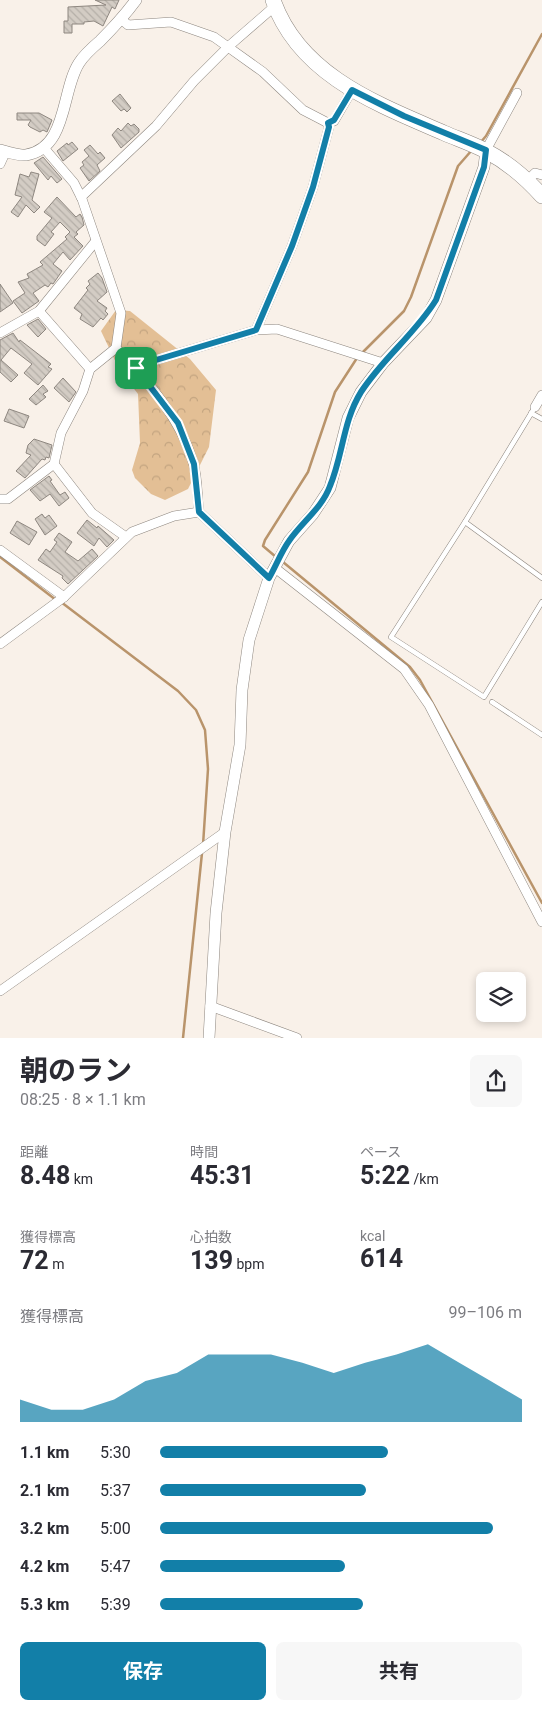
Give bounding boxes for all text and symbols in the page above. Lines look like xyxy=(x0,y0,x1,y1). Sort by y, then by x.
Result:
pin xyxy=(115,347,157,389)
icon: arrive xyxy=(122,354,150,382)
map controls xyxy=(476,972,526,1022)
button: layers xyxy=(476,972,526,1022)
text: 朝のラン xyxy=(20,1054,132,1087)
button: share xyxy=(470,1055,522,1107)
text: 08:25 · 8 × 1.1 km xyxy=(20,1090,146,1109)
text: 距離 xyxy=(20,1144,48,1160)
text: 時間 xyxy=(190,1144,218,1160)
text: ペース xyxy=(360,1144,401,1160)
text: 8.48 xyxy=(20,1161,70,1190)
text: 45:31 xyxy=(190,1161,254,1190)
text: 5:22 xyxy=(360,1161,410,1190)
text: km xyxy=(70,1171,93,1187)
text: /km xyxy=(410,1171,439,1187)
text: kcal xyxy=(360,1228,385,1244)
text: 獲得標高 xyxy=(20,1229,76,1245)
text: 心拍数 xyxy=(190,1229,232,1245)
text: 614 xyxy=(360,1244,403,1273)
text: 72 xyxy=(20,1246,49,1275)
text: 139 xyxy=(190,1246,233,1275)
text: m xyxy=(49,1256,64,1272)
text: bpm xyxy=(233,1256,265,1272)
text: 99–106 m xyxy=(449,1303,522,1322)
text: 獲得標高 xyxy=(20,1307,84,1326)
text: 1.1 km xyxy=(20,1443,69,1462)
text: 5:30 xyxy=(100,1443,131,1462)
text: 2.1 km xyxy=(20,1481,69,1500)
text: 5:37 xyxy=(100,1481,131,1500)
text: 3.2 km xyxy=(20,1519,69,1538)
text: 5:00 xyxy=(100,1519,131,1538)
text: 4.2 km xyxy=(20,1557,69,1576)
text: 5:47 xyxy=(100,1557,131,1576)
text: 5.3 km xyxy=(20,1595,69,1614)
text: 5:39 xyxy=(100,1595,131,1614)
button: 保存 xyxy=(20,1642,266,1700)
button: 共有 xyxy=(276,1642,522,1700)

